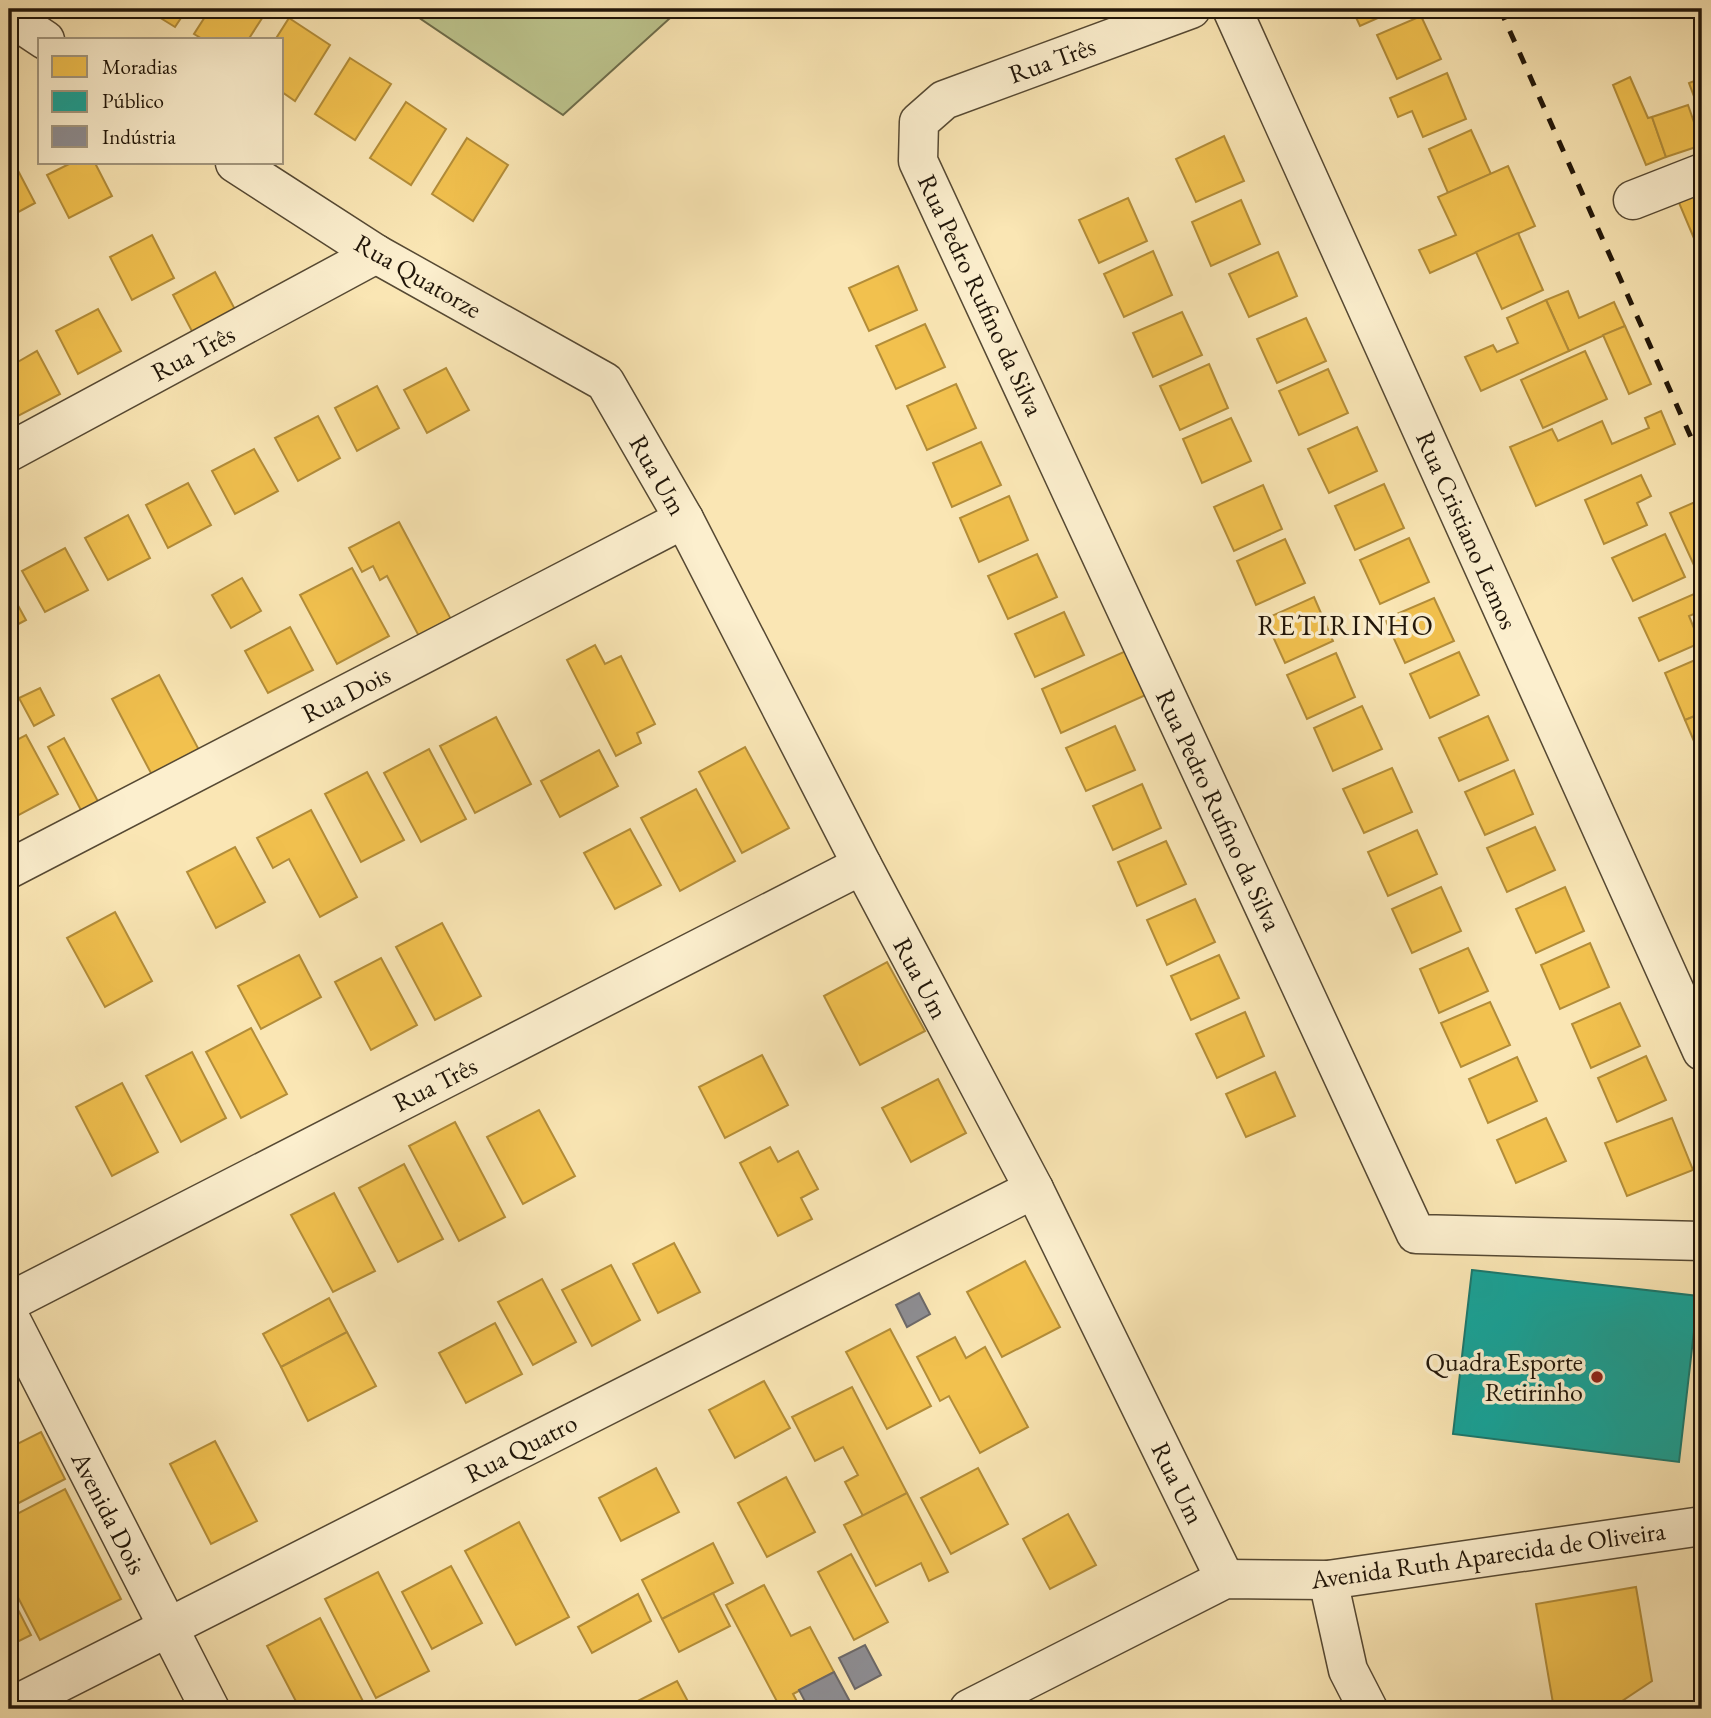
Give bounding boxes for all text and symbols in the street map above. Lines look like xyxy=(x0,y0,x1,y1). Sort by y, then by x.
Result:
street label: Rua Três xyxy=(1004,29,1100,91)
legend xyxy=(38,38,284,164)
text: Moradias xyxy=(102,53,177,80)
text: Público xyxy=(102,87,164,114)
text: Indústria xyxy=(102,123,176,150)
street label: Rua Pedro Rufino da Silva xyxy=(910,169,1052,422)
street label: Rua Quatorze xyxy=(348,226,488,326)
street label: Rua Três xyxy=(145,317,241,389)
street label: Rua Cristiano Lemos xyxy=(1408,426,1526,634)
street label: Rua Um xyxy=(621,429,695,521)
district label: RETIRINHO xyxy=(1257,607,1435,643)
street label: Rua Dois xyxy=(296,657,396,731)
street label: Rua Pedro Rufino da Silva xyxy=(1148,684,1290,937)
street label: Rua Um xyxy=(886,932,956,1024)
street label: Rua Três xyxy=(387,1048,483,1120)
place label: Quadra Esporte Retirinho xyxy=(1425,1345,1583,1409)
marker: Quadra Esporte Retirinho xyxy=(1589,1369,1605,1385)
street label: Rua Quatro xyxy=(459,1405,583,1491)
street label: Rua Um xyxy=(1144,1436,1212,1530)
street label: Avenida Dois xyxy=(63,1445,154,1580)
street label: Avenida Ruth Aparecida de Oliveira xyxy=(1308,1513,1668,1597)

